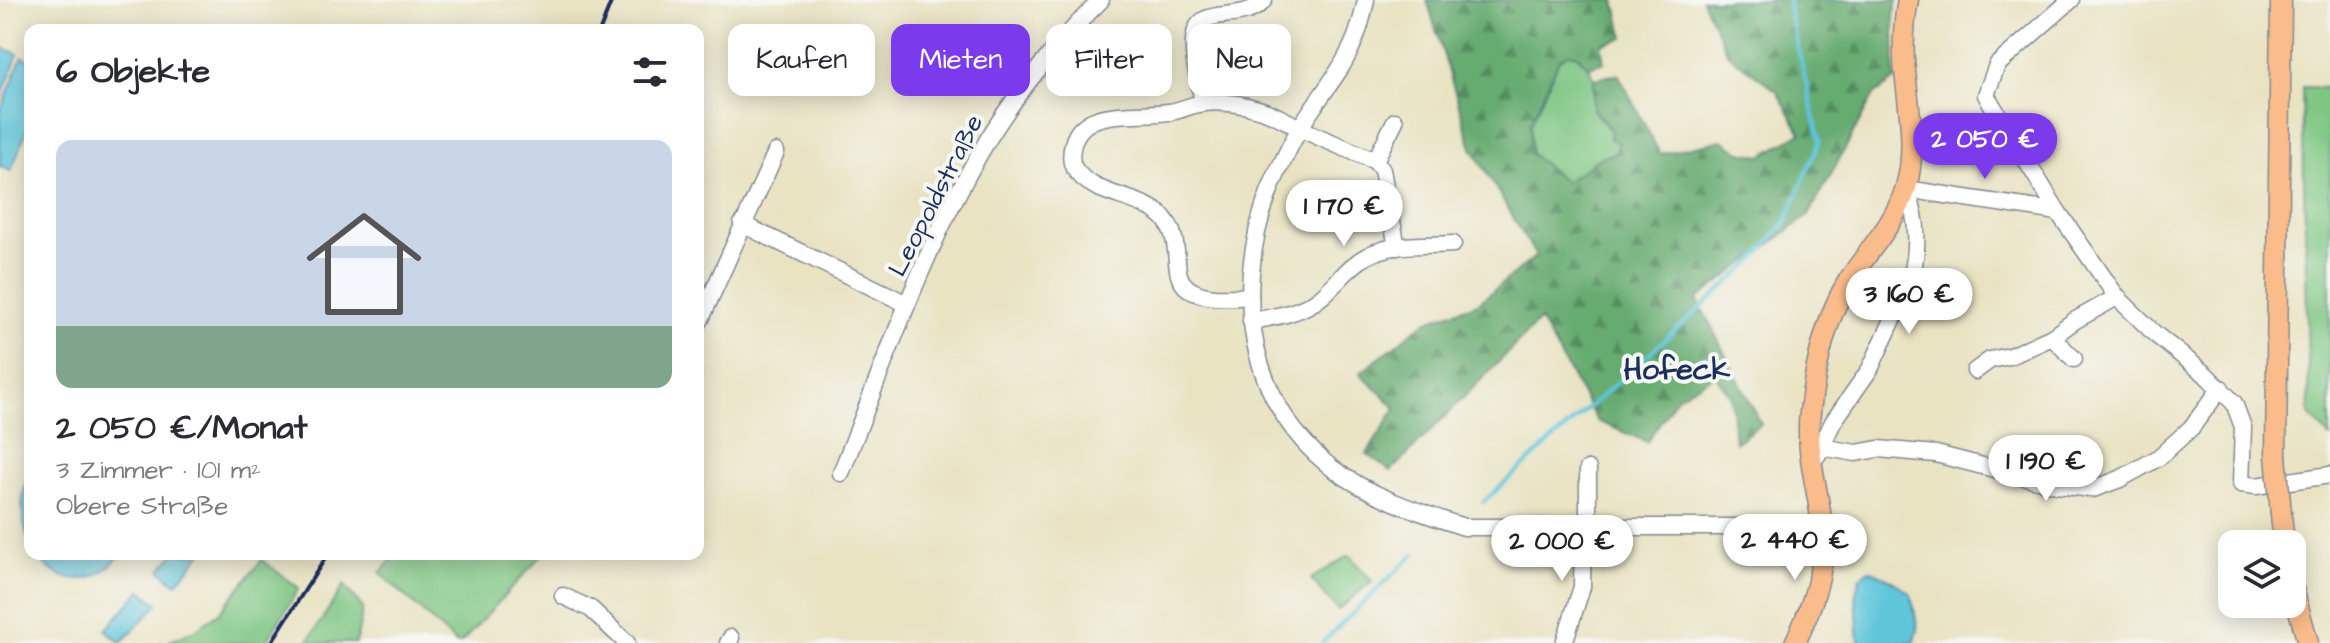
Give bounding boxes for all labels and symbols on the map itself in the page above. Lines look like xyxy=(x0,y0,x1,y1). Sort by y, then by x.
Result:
street label: Leopoldstraße xyxy=(880,108,992,282)
pin: 2 050 € xyxy=(1911,113,2059,181)
pin: 1 170 € xyxy=(1270,180,1418,248)
pin: 3 160 € xyxy=(1835,268,1983,336)
district label: Hofeck xyxy=(1624,349,1731,391)
pin: 1 190 € xyxy=(1972,435,2120,503)
pin: 2 440 € xyxy=(1721,514,1869,582)
pin: 2 000 € xyxy=(1488,515,1636,583)

